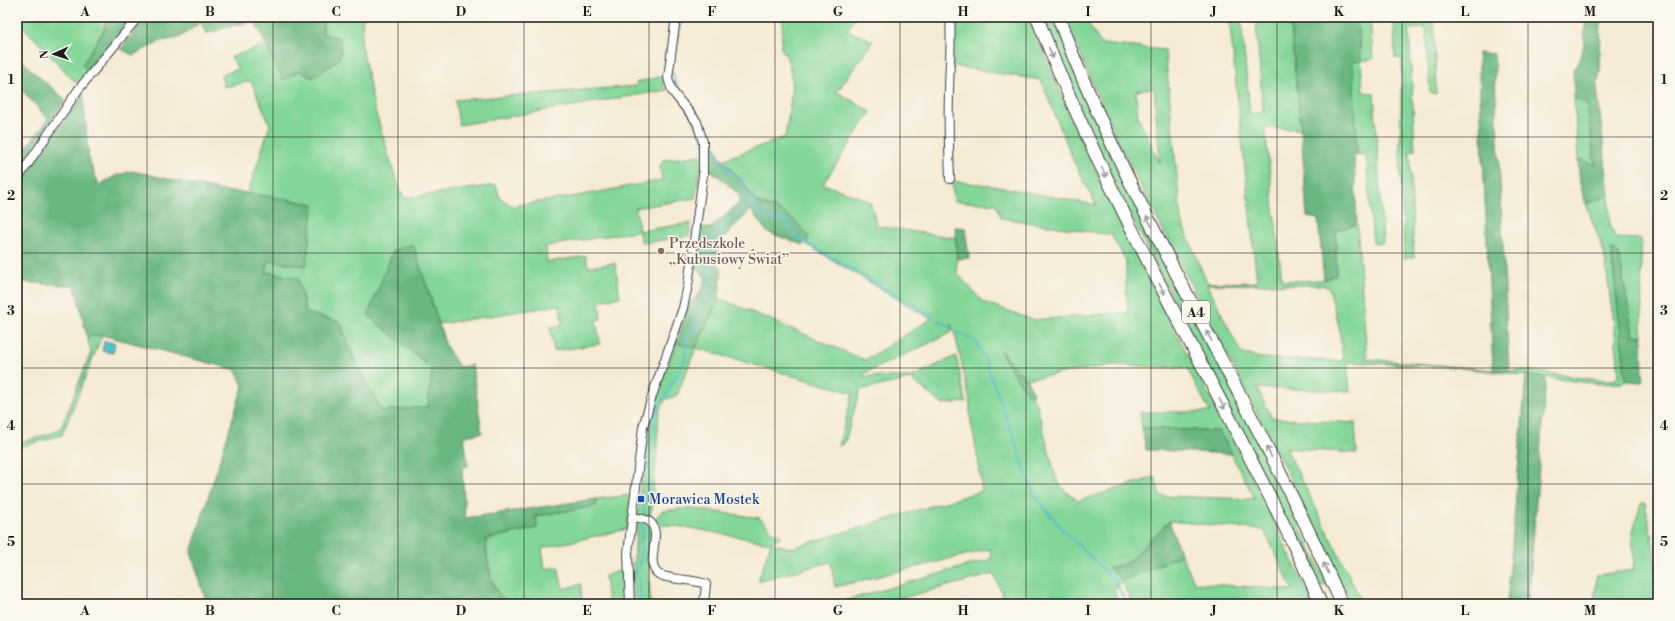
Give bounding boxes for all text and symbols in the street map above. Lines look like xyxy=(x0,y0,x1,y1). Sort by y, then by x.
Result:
text: A xyxy=(79,4,90,20)
text: B xyxy=(205,4,215,20)
text: C xyxy=(331,4,341,20)
text: D xyxy=(456,4,466,20)
text: E xyxy=(582,4,592,20)
text: F xyxy=(707,4,717,20)
text: G xyxy=(833,4,844,20)
text: H xyxy=(958,4,969,20)
text: I xyxy=(1085,4,1091,20)
text: J xyxy=(1209,4,1217,20)
text: K xyxy=(1334,4,1345,20)
text: L xyxy=(1461,4,1470,20)
text: M xyxy=(1584,4,1596,20)
north arrow xyxy=(34,34,74,74)
one-way arrow xyxy=(1048,47,1056,59)
text: N xyxy=(38,49,52,59)
text: 1 xyxy=(8,72,15,88)
text: 1 xyxy=(1661,72,1668,88)
one-way arrow xyxy=(1101,166,1108,178)
text: 2 xyxy=(7,188,15,204)
text: 2 xyxy=(1660,188,1668,204)
one-way arrow xyxy=(1145,215,1152,227)
place label: Przedszkole „Kubusiowy Świat” xyxy=(669,235,789,269)
marker: Przedszkole „Kubusiowy Świat” xyxy=(656,246,666,256)
one-way arrow xyxy=(1159,282,1166,294)
road number: A4 xyxy=(1182,301,1210,323)
text: 3 xyxy=(7,303,15,319)
text: 3 xyxy=(1660,303,1668,319)
one-way arrow xyxy=(1204,331,1212,343)
one-way arrow xyxy=(1219,398,1226,410)
text: 4 xyxy=(7,418,16,434)
text: 4 xyxy=(1660,418,1669,434)
one-way arrow xyxy=(1264,446,1272,458)
place label: Morawica Mostek xyxy=(649,491,760,509)
marker: Morawica Mostek xyxy=(636,494,646,504)
text: 5 xyxy=(7,534,15,550)
text: 5 xyxy=(1660,534,1668,550)
one-way arrow xyxy=(1322,563,1329,575)
text: A xyxy=(79,603,90,619)
text: B xyxy=(205,603,215,619)
text: C xyxy=(331,603,341,619)
text: D xyxy=(456,603,466,619)
text: E xyxy=(582,603,592,619)
text: F xyxy=(707,603,717,619)
text: G xyxy=(833,603,844,619)
text: H xyxy=(958,603,969,619)
text: I xyxy=(1085,603,1091,619)
text: J xyxy=(1209,603,1217,619)
text: K xyxy=(1334,603,1345,619)
text: L xyxy=(1461,603,1470,619)
text: M xyxy=(1584,603,1596,619)

